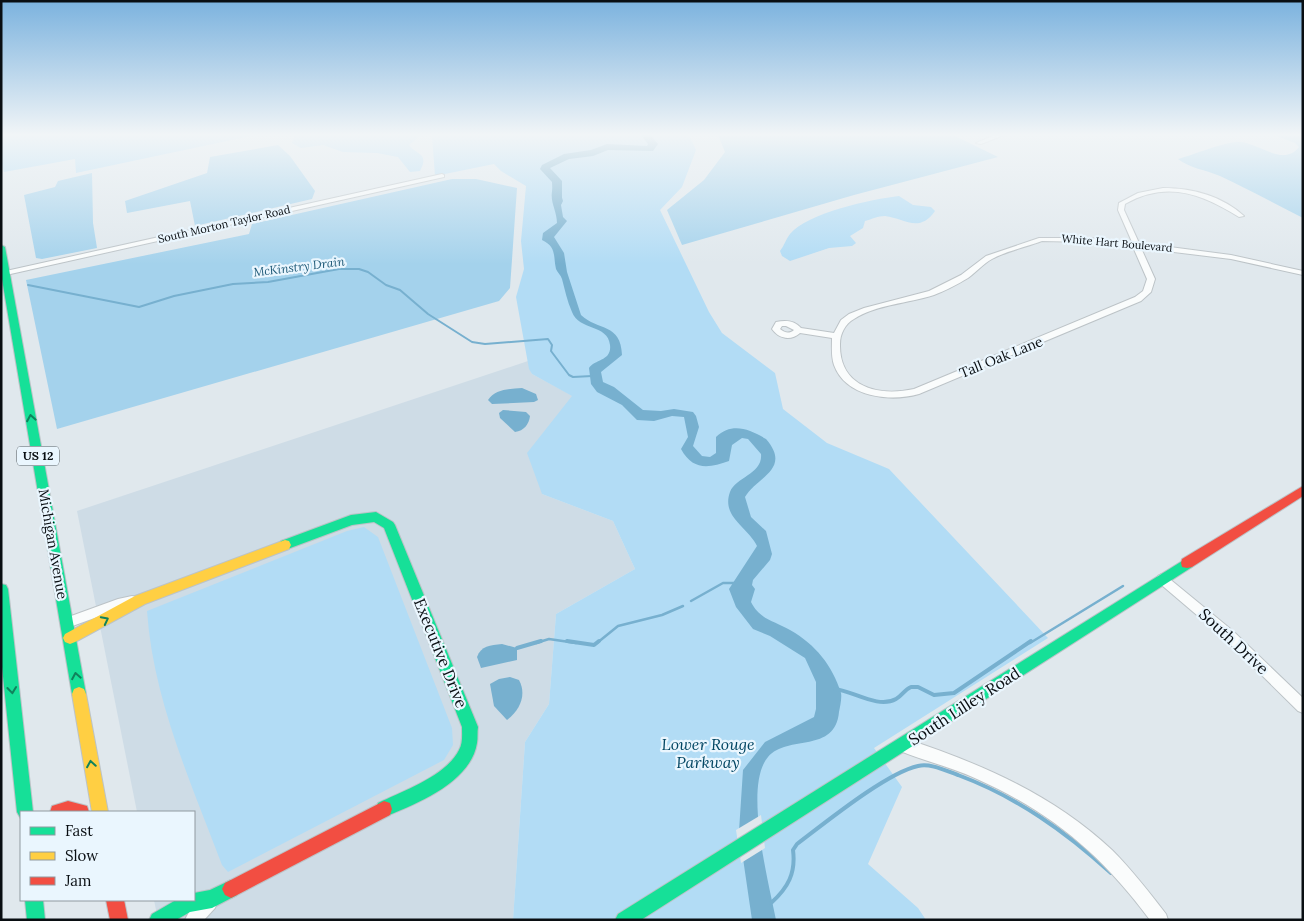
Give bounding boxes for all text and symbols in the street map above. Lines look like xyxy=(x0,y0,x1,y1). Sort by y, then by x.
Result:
street label: South Morton Taylor Road xyxy=(157,202,292,246)
street label: White Hart Boulevard xyxy=(1061,231,1174,255)
water label: McKinstry Drain xyxy=(253,253,346,280)
street label: Tall Oak Lane xyxy=(957,332,1046,382)
one-way arrow xyxy=(26,413,36,422)
road number: US 12 xyxy=(17,446,59,466)
street label: Michigan Avenue xyxy=(34,488,72,601)
street label: Executive Drive xyxy=(410,595,472,711)
street label: South Drive xyxy=(1195,604,1273,679)
one-way arrow xyxy=(100,616,109,626)
street label: South Lilley Road xyxy=(905,662,1024,749)
one-way arrow xyxy=(72,672,82,681)
one-way arrow xyxy=(6,686,17,694)
park label: Lower Rouge Parkway xyxy=(661,734,755,772)
one-way arrow xyxy=(86,760,97,768)
legend xyxy=(20,811,195,901)
text: Fast xyxy=(65,821,93,840)
text: Slow xyxy=(65,846,98,865)
text: Jam xyxy=(64,871,92,890)

